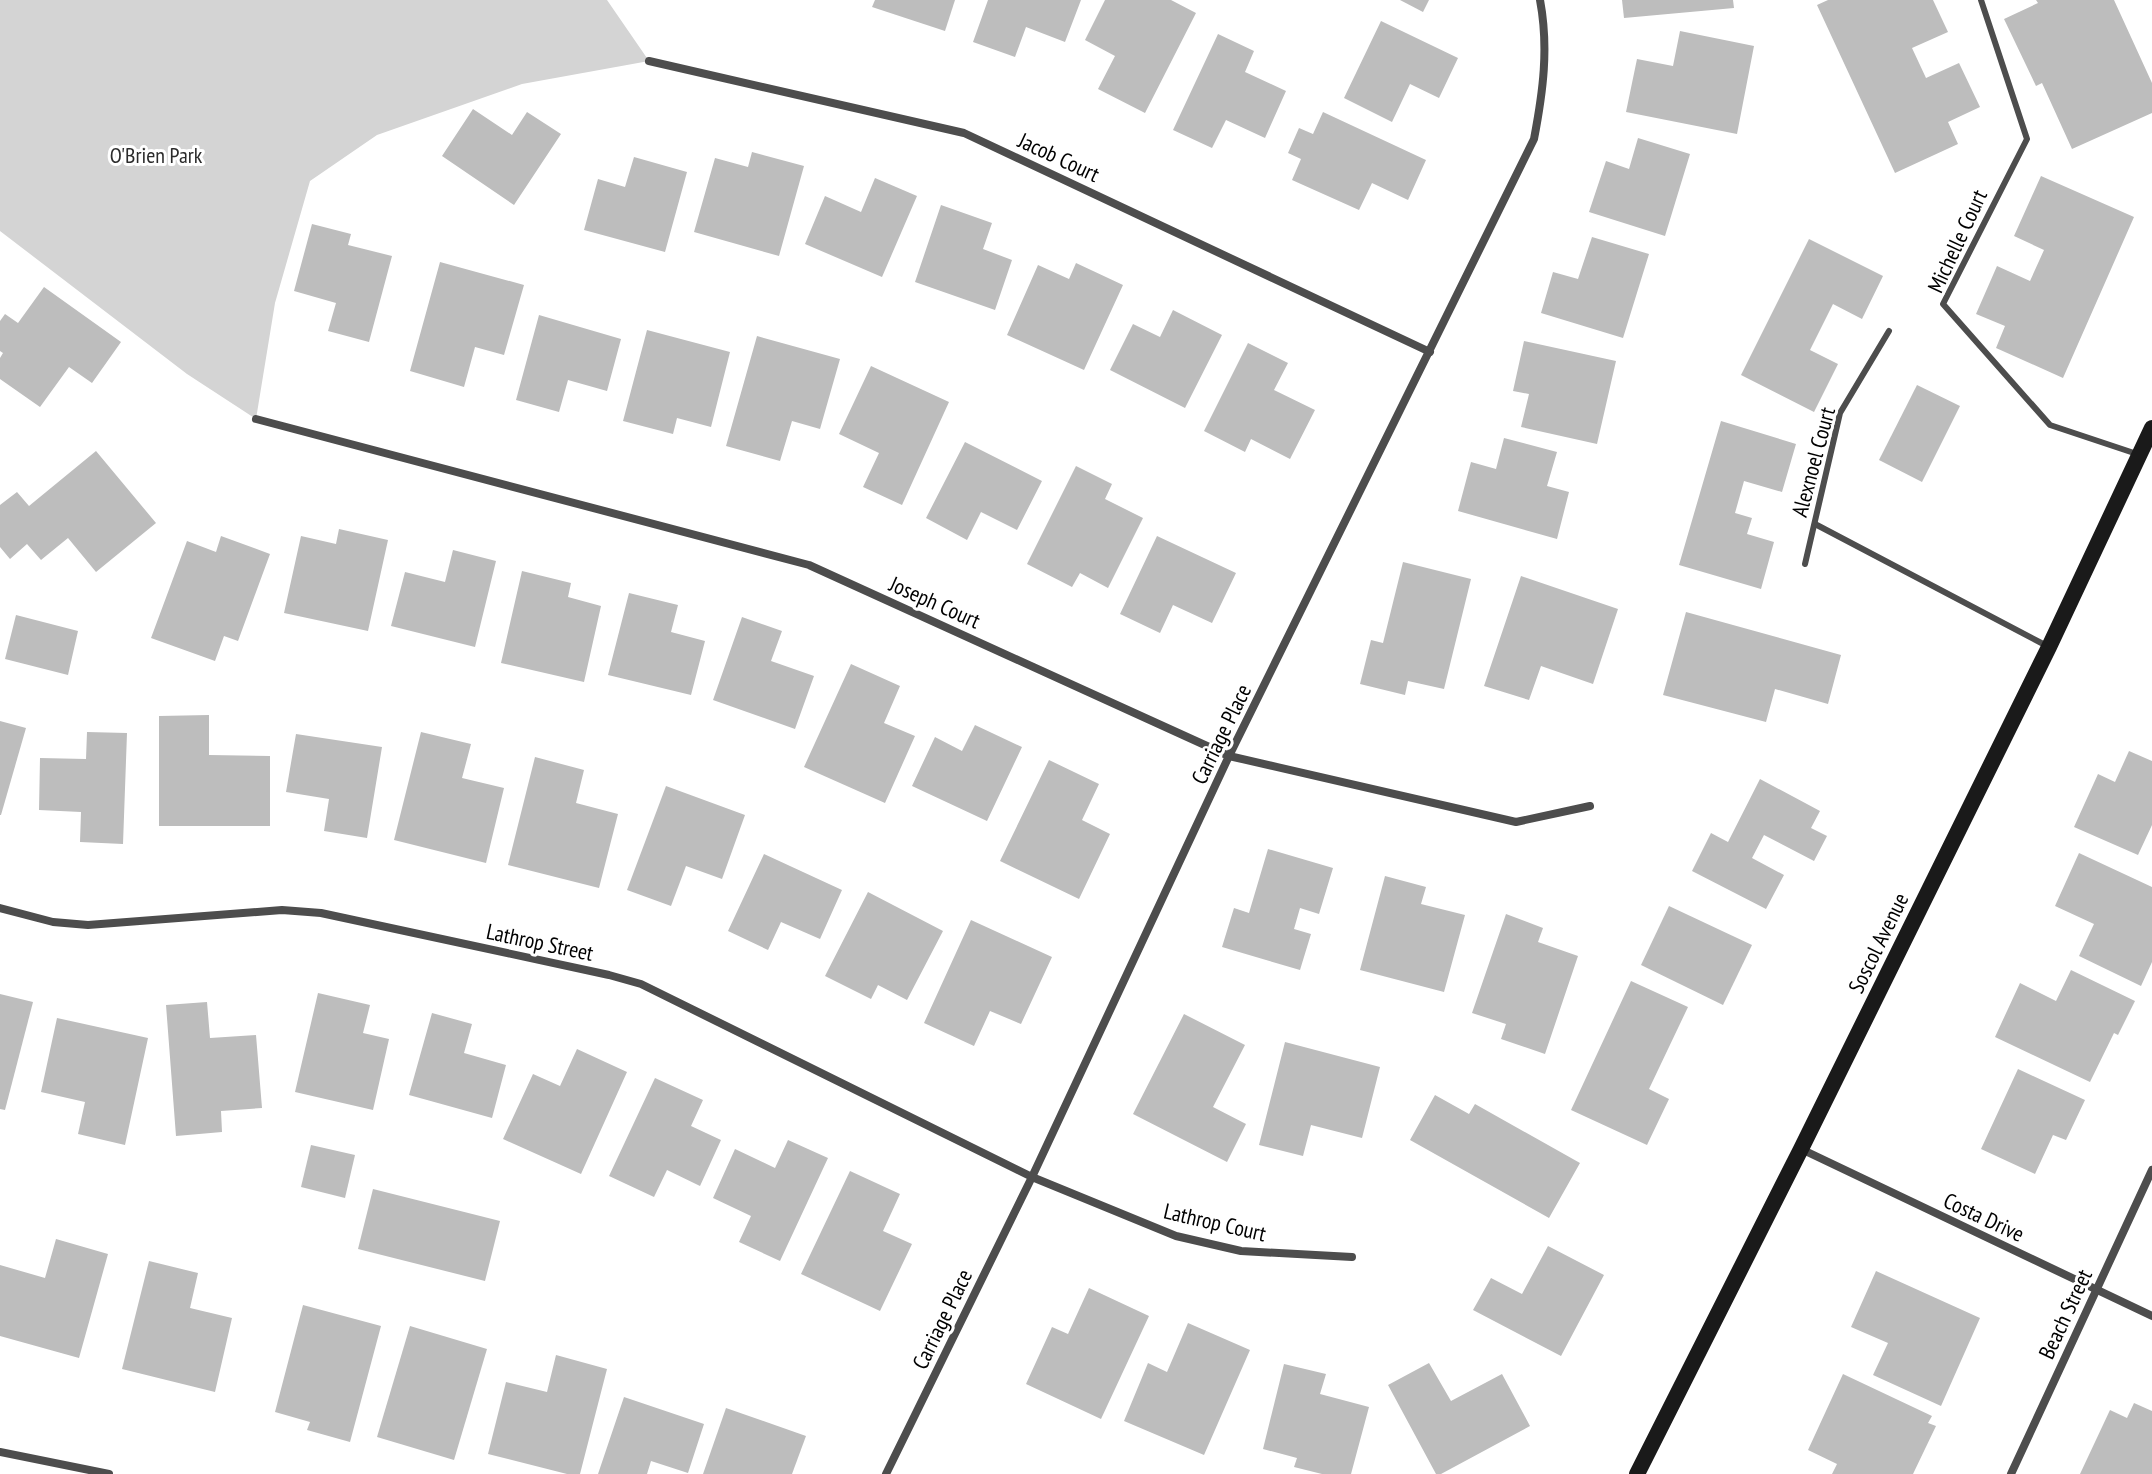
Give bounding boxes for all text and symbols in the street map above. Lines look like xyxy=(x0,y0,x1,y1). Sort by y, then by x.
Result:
street label: Jacob Court xyxy=(1013,126,1104,188)
park label: O'Brien Park xyxy=(110,141,203,169)
street label: Michelle Court xyxy=(1921,185,1993,297)
street label: Alexnoel Court xyxy=(1785,404,1841,520)
street label: Joseph Court xyxy=(884,569,985,634)
street label: Carriage Place xyxy=(1185,679,1257,789)
street label: Soscol Avenue xyxy=(1842,888,1914,998)
street label: Lathrop Street xyxy=(484,917,596,967)
street label: Costa Drive xyxy=(1939,1186,2029,1248)
street label: Lathrop Court xyxy=(1161,1197,1269,1247)
street label: Carriage Place xyxy=(906,1264,978,1374)
street label: Beach Street xyxy=(2032,1265,2098,1363)

